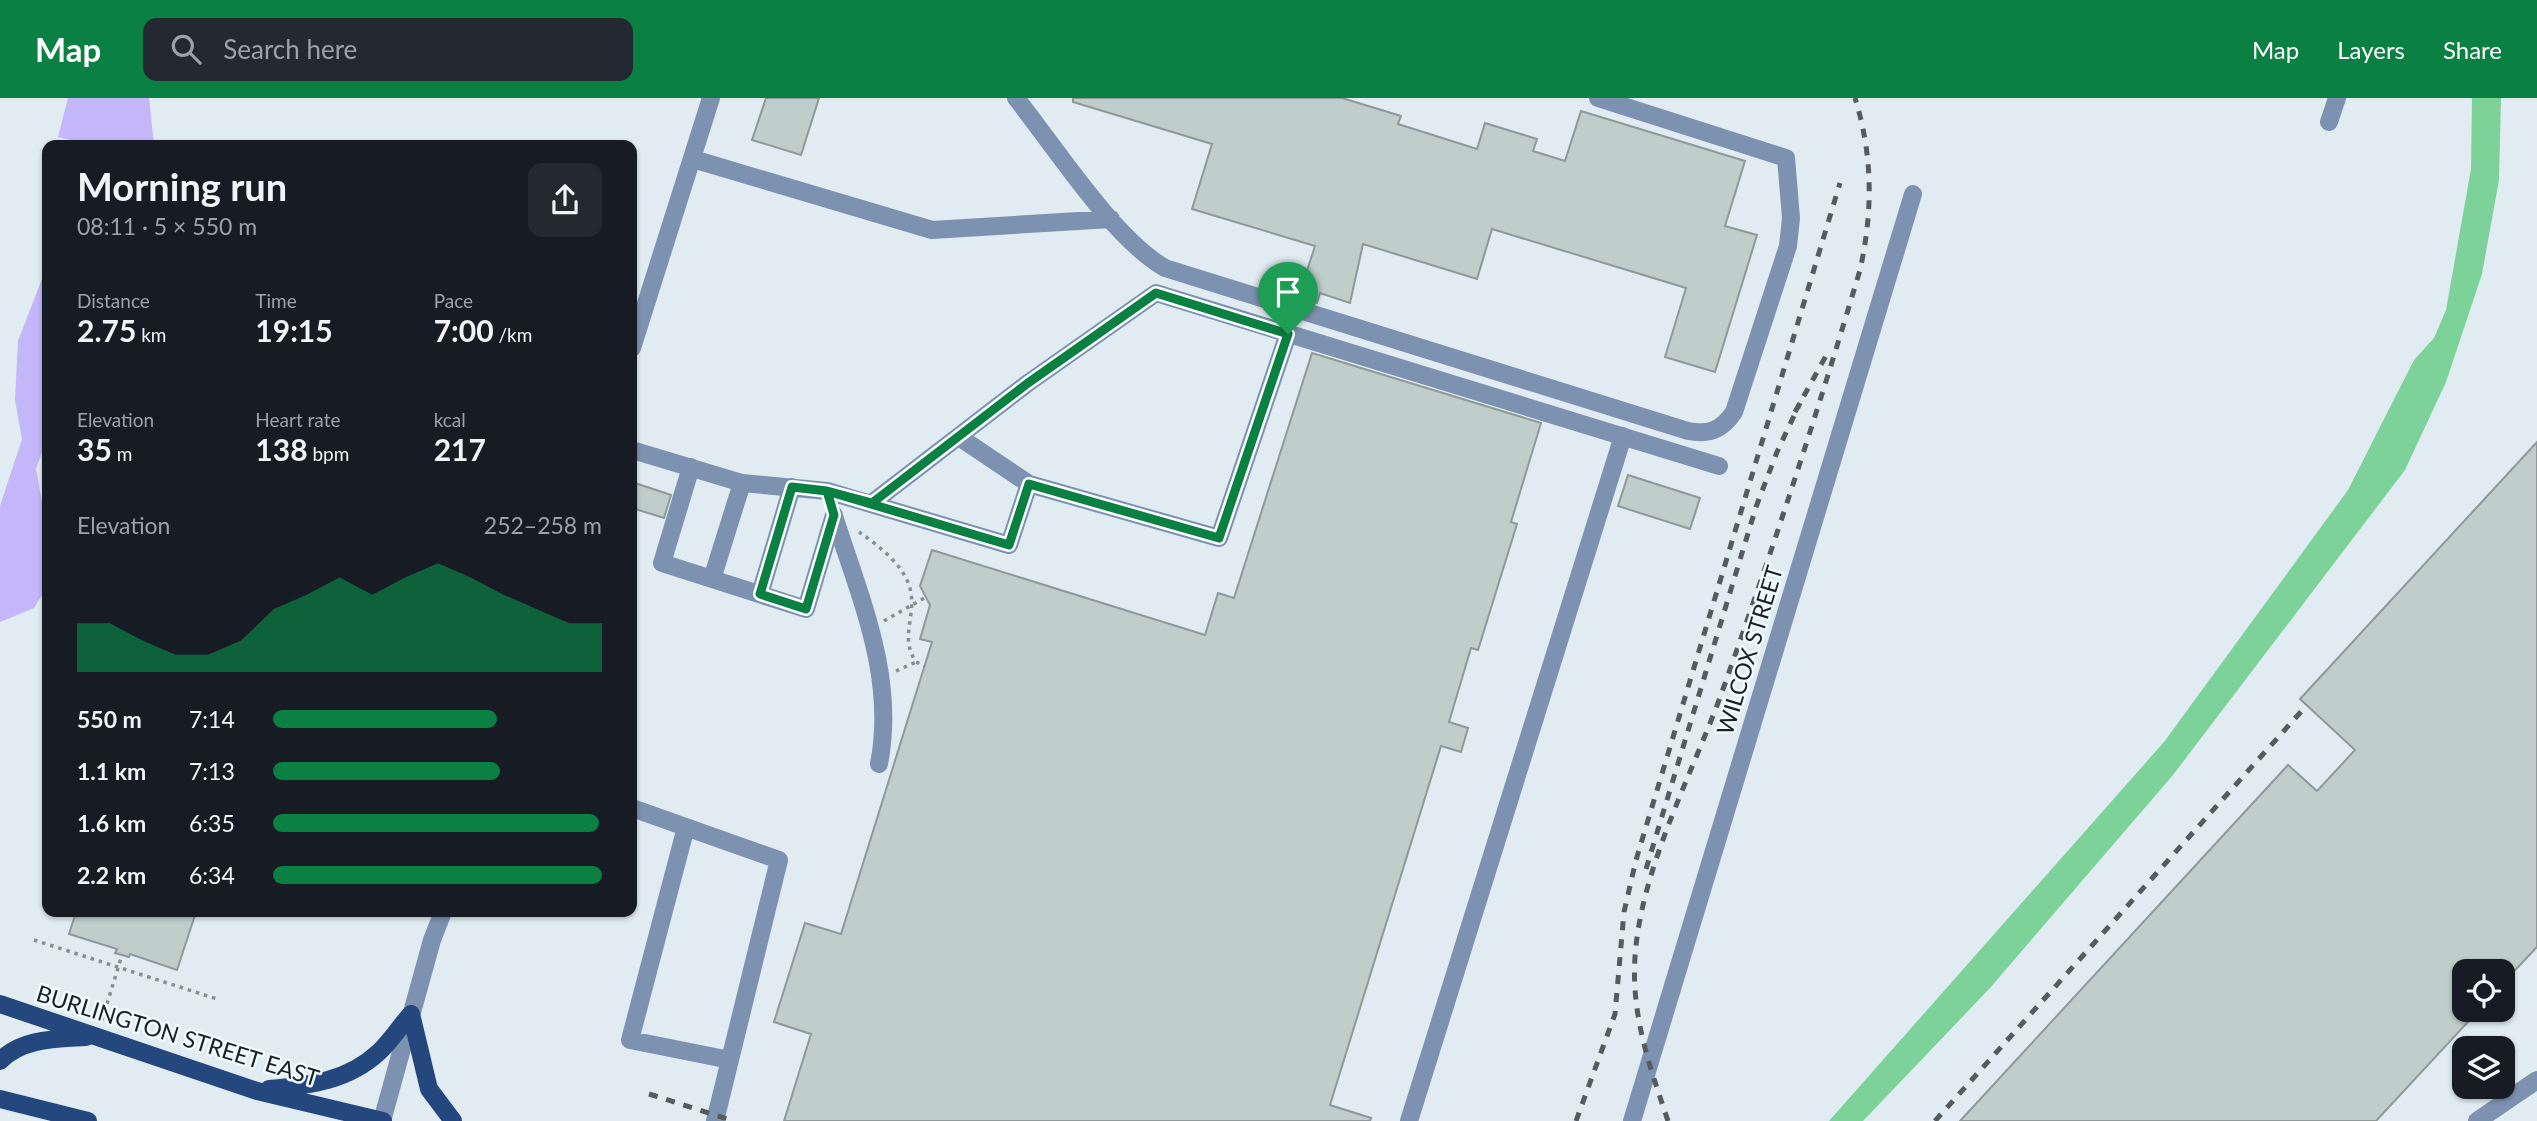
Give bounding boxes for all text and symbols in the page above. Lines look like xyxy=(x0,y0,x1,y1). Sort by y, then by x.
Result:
search box xyxy=(143,18,633,81)
text: Map xyxy=(35,29,101,69)
icon: search xyxy=(167,30,205,68)
text: Search here xyxy=(223,33,357,65)
text: Map xyxy=(2252,35,2299,64)
text: Layers xyxy=(2337,35,2405,64)
text: Share xyxy=(2443,35,2502,64)
text: Morning run xyxy=(77,163,287,209)
button: share xyxy=(528,163,602,237)
text: 08:11 · 5 × 550 m xyxy=(77,212,257,240)
pin xyxy=(1258,262,1318,334)
icon: arrive xyxy=(1269,273,1307,311)
text: Distance xyxy=(77,289,150,312)
text: Time xyxy=(255,289,297,312)
text: Pace xyxy=(434,289,473,312)
text: 2.75 xyxy=(77,312,136,348)
text: 19:15 xyxy=(255,312,333,348)
text: 7:00 xyxy=(434,312,494,348)
text: km xyxy=(136,323,166,346)
text: /km xyxy=(494,323,532,346)
text: Elevation xyxy=(77,408,154,431)
text: Heart rate xyxy=(255,408,341,431)
text: kcal xyxy=(434,408,466,431)
text: 35 xyxy=(77,431,112,467)
text: 138 xyxy=(255,431,308,467)
text: 217 xyxy=(434,431,486,467)
text: m xyxy=(112,442,132,465)
text: bpm xyxy=(308,442,349,465)
text: Elevation xyxy=(77,511,170,539)
text: 252–258 m xyxy=(484,511,602,539)
street label: WILCOX STREET xyxy=(1710,562,1788,738)
text: 550 m xyxy=(77,705,142,733)
text: 7:14 xyxy=(189,705,235,733)
text: 1.1 km xyxy=(77,757,146,785)
text: 7:13 xyxy=(189,757,235,785)
text: 1.6 km xyxy=(77,809,146,837)
text: 6:35 xyxy=(189,809,235,837)
text: 2.2 km xyxy=(77,861,146,889)
text: 6:34 xyxy=(189,861,235,889)
map controls xyxy=(2452,959,2515,1099)
button: locate xyxy=(2452,959,2515,1022)
street label: BURLINGTON STREET EAST xyxy=(33,979,323,1092)
button: layers xyxy=(2452,1036,2515,1099)

